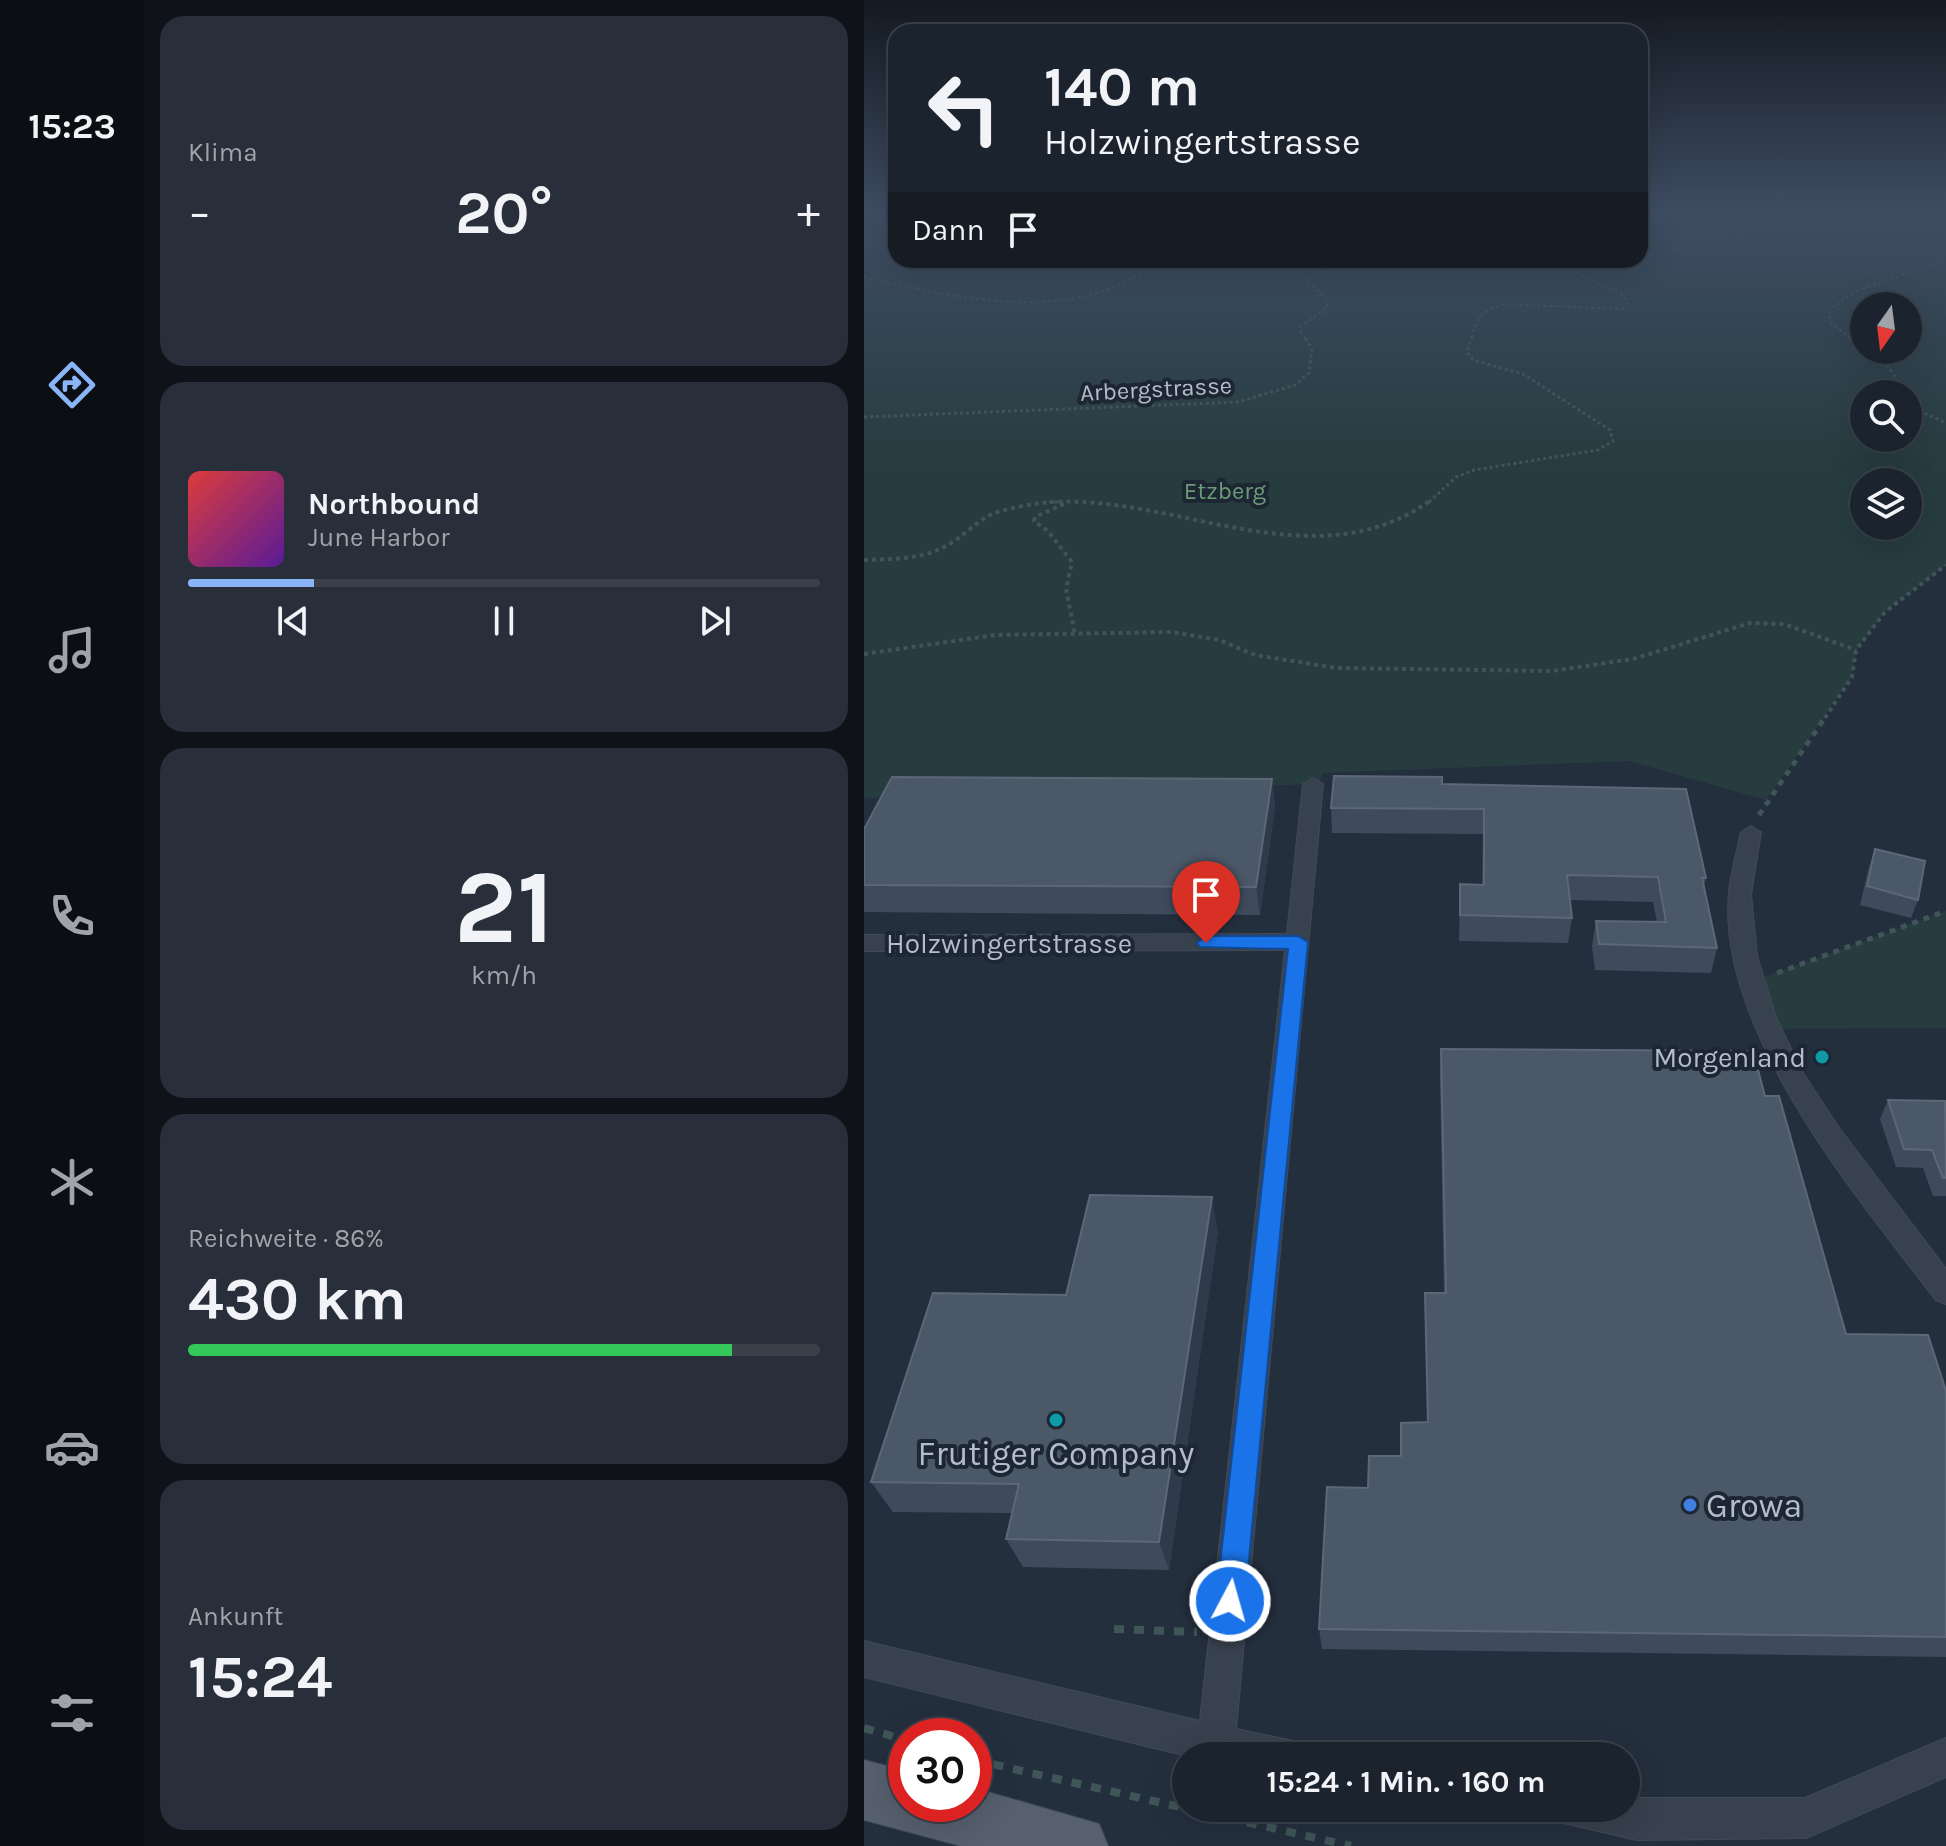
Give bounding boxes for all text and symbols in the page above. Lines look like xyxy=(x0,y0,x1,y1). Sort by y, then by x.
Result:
text: 140 m xyxy=(1044,54,1200,119)
icon: left xyxy=(912,56,1016,160)
text: 15:23 xyxy=(28,105,116,147)
text: Holzwingertstrasse xyxy=(1044,121,1360,163)
text: Klima xyxy=(188,137,257,168)
text: 20° xyxy=(455,178,553,248)
text: − xyxy=(188,187,211,238)
text: + xyxy=(797,187,820,238)
icon: arrive xyxy=(1001,208,1045,252)
text: Dann xyxy=(912,212,985,248)
north arrow xyxy=(1850,292,1922,364)
map controls xyxy=(1850,292,1922,540)
icon: directions xyxy=(44,357,100,413)
street label: Arbergstrasse xyxy=(1079,371,1233,407)
button: search xyxy=(1850,380,1922,452)
button: layers xyxy=(1850,468,1922,540)
park label: Etzberg xyxy=(1184,477,1267,505)
text: Northbound xyxy=(308,486,480,522)
text: June Harbor xyxy=(308,522,450,553)
icon: previous xyxy=(271,599,315,643)
icon: pause xyxy=(482,599,526,643)
icon: next xyxy=(693,599,737,643)
icon: music xyxy=(44,622,100,678)
text: 21 xyxy=(454,847,554,968)
pin xyxy=(1172,861,1240,943)
icon: arrive xyxy=(1184,873,1228,917)
icon: phone xyxy=(44,888,100,944)
street label: Holzwingertstrasse xyxy=(886,927,1132,960)
text: km/h xyxy=(471,960,537,991)
place label: Morgenland xyxy=(1653,1041,1806,1074)
marker: Morgenland xyxy=(1813,1048,1831,1066)
icon: climate xyxy=(44,1154,100,1210)
text: Reichweite · 86% xyxy=(188,1223,384,1254)
text: 430 km xyxy=(188,1264,407,1334)
marker: Frutiger Company xyxy=(1047,1411,1065,1429)
icon: car xyxy=(44,1419,100,1475)
place label: Frutiger Company xyxy=(918,1434,1195,1474)
place label: Growa xyxy=(1706,1486,1802,1526)
marker: Growa xyxy=(1681,1496,1699,1514)
position arrow xyxy=(1188,1559,1272,1643)
text: Ankunft xyxy=(188,1601,283,1632)
text: 15:24 xyxy=(188,1642,332,1712)
icon: filters xyxy=(44,1685,100,1741)
speed limit sign: 30 xyxy=(888,1718,992,1822)
text: 15:24 · 1 Min. · 160 m xyxy=(1267,1764,1545,1800)

